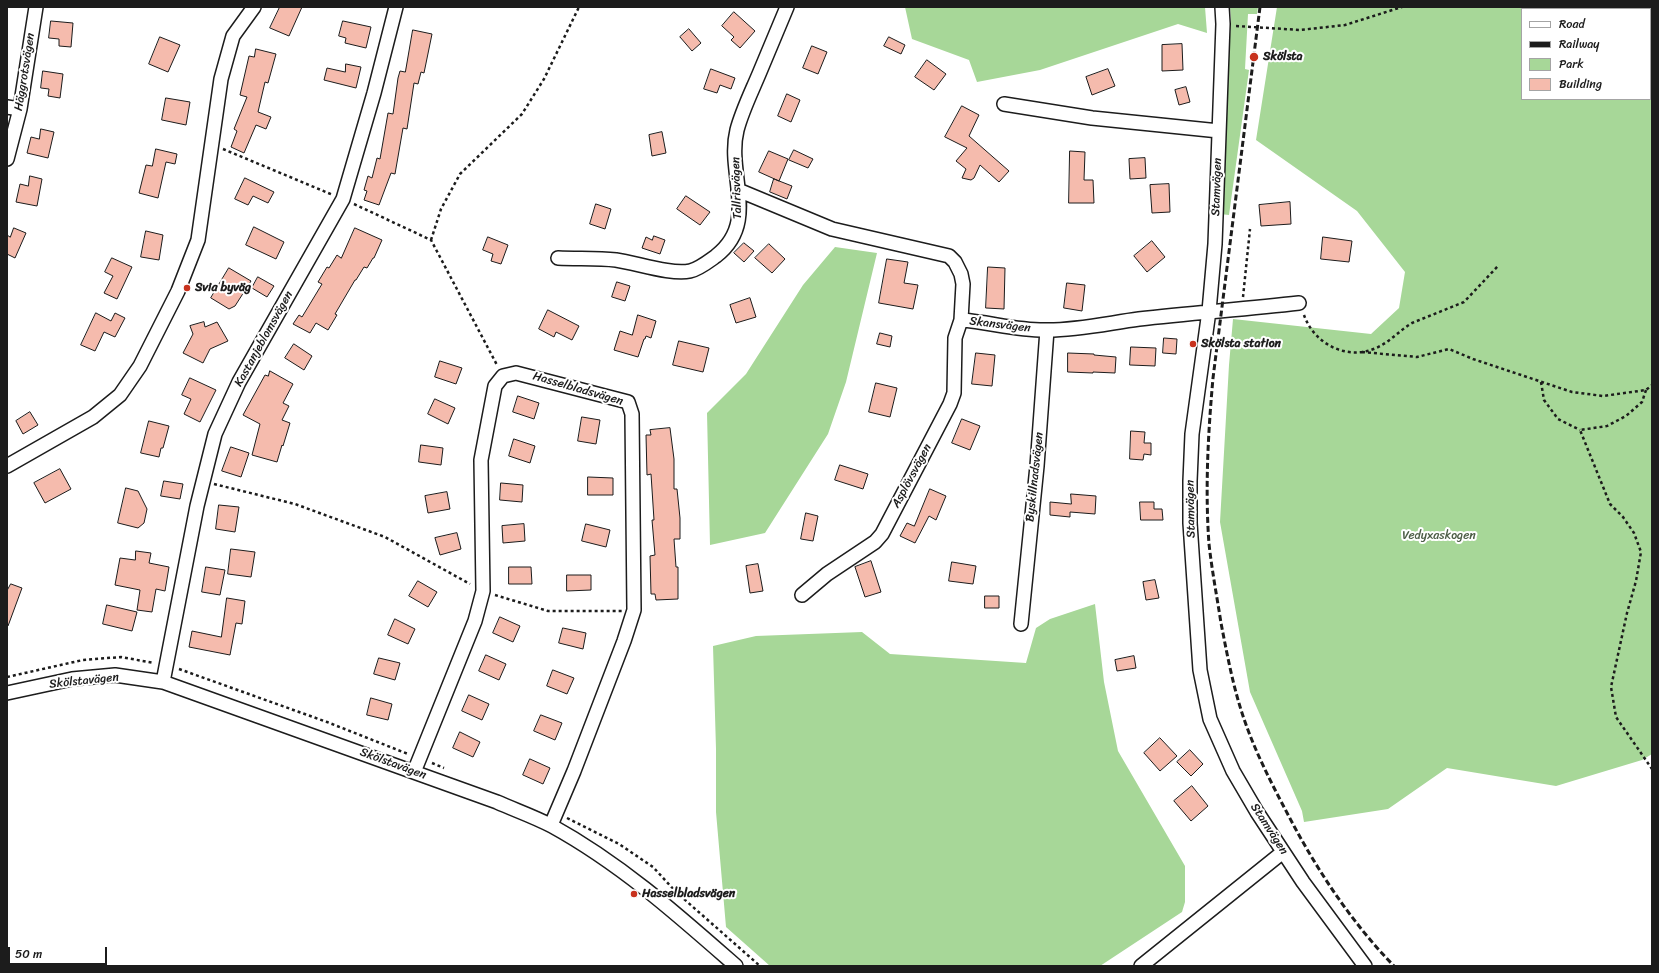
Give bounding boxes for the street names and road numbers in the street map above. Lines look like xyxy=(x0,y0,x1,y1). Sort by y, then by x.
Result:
street label: Häggrotsvägen xyxy=(12,32,38,112)
street label: Tallrisvägen xyxy=(729,157,745,219)
street label: Stamvägen xyxy=(1209,158,1225,216)
street label: Kastanjeblomsvägen xyxy=(232,289,296,389)
street label: Skansvägen xyxy=(969,314,1031,336)
street label: Hasselbladsvägen xyxy=(531,369,625,409)
street label: Byskillnadsvägen xyxy=(1023,431,1047,523)
street label: Asplövsvägen xyxy=(889,441,935,511)
street label: Stamvägen xyxy=(1183,480,1199,538)
street label: Skölstavägen xyxy=(48,670,120,692)
street label: Skölstavägen xyxy=(358,745,428,783)
street label: Stamvägen xyxy=(1247,801,1291,857)

